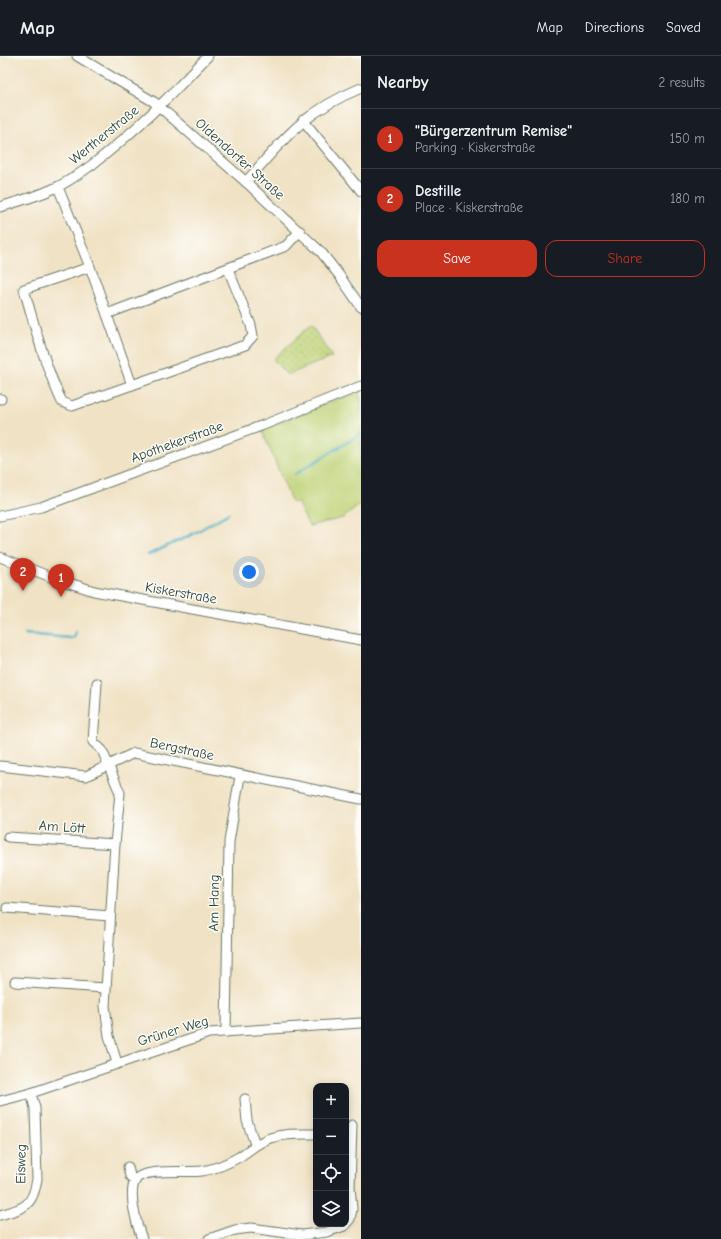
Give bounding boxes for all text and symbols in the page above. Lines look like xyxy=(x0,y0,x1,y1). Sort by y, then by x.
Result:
text: Map xyxy=(20,17,55,39)
text: Map xyxy=(536,19,563,36)
text: Directions xyxy=(585,19,644,36)
text: Saved xyxy=(666,19,701,36)
text: Nearby xyxy=(377,73,428,92)
text: 2 results xyxy=(658,75,705,90)
street label: Wertherstraße xyxy=(66,102,142,168)
street label: Oldendorfer Straße xyxy=(192,114,288,204)
text: "Bürgerzentrum Remise" xyxy=(415,122,572,140)
text: 1 xyxy=(387,131,393,146)
text: 150 m xyxy=(670,131,705,146)
text: Parking · Kiskerstraße xyxy=(415,140,535,155)
text: Destille xyxy=(415,182,461,200)
text: 2 xyxy=(387,191,393,206)
text: 180 m xyxy=(670,191,705,206)
text: Place · Kiskerstraße xyxy=(415,200,523,215)
button: Save xyxy=(377,240,537,277)
button: Share xyxy=(545,240,705,277)
street label: Apothekerstraße xyxy=(128,417,226,467)
pin: 2 xyxy=(10,558,36,591)
your location xyxy=(239,562,259,582)
pin: 1 xyxy=(48,564,74,597)
street label: Kiskerstraße xyxy=(144,578,218,608)
street label: Bergstraße xyxy=(148,734,216,764)
street label: Am Lött xyxy=(38,817,87,837)
street label: Am Hang xyxy=(205,874,223,932)
street label: Grüner Weg xyxy=(135,1012,211,1050)
map controls xyxy=(313,1083,349,1227)
button: + xyxy=(313,1083,349,1119)
button: − xyxy=(313,1119,349,1155)
street label: Eisweg xyxy=(12,1144,30,1184)
button: locate xyxy=(313,1155,349,1191)
button: layers xyxy=(313,1191,349,1227)

